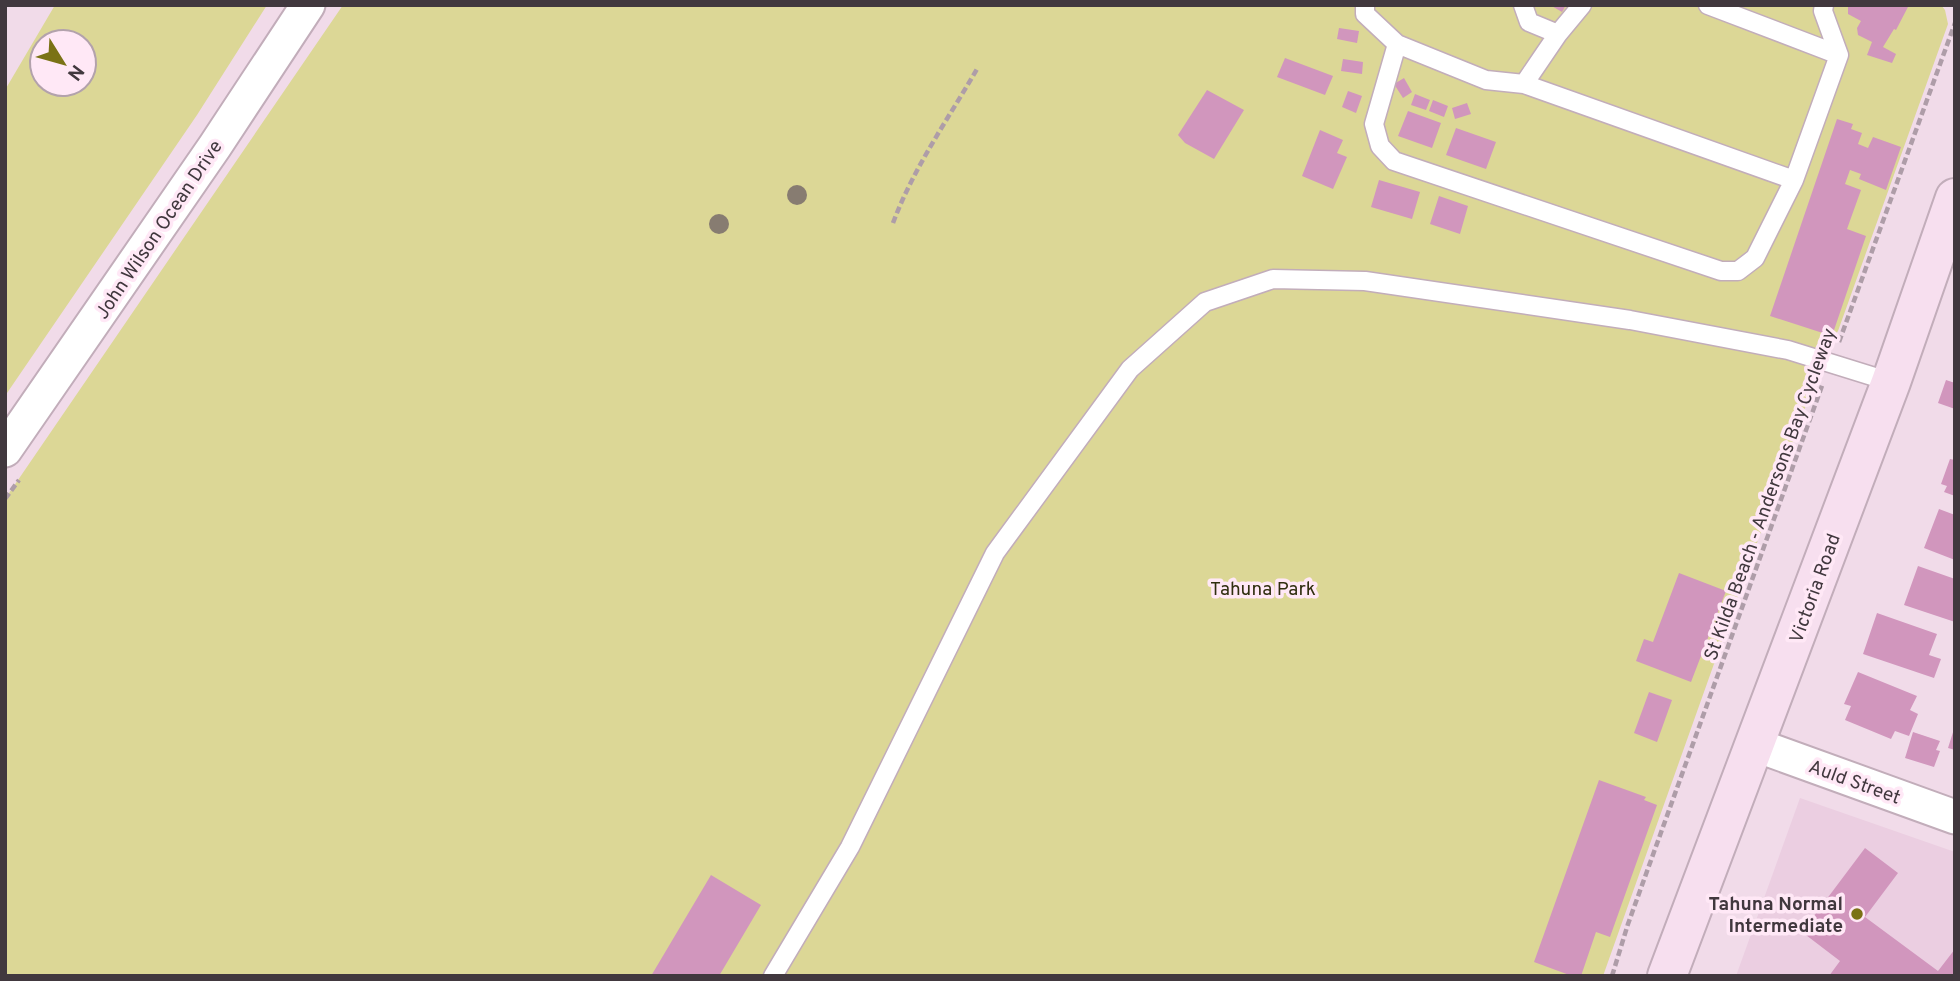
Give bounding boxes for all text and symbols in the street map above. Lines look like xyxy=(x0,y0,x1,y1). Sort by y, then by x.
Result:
north arrow xyxy=(28,28,98,98)
text: N xyxy=(61,59,89,85)
street label: John Wilson Ocean Drive xyxy=(91,136,229,324)
street label: St Kilda Beach - Andersons Bay Cycleway xyxy=(1699,325,1842,664)
street label: Victoria Road xyxy=(1785,531,1847,647)
park label: Tahuna Park xyxy=(1210,578,1316,602)
street label: Auld Street xyxy=(1805,755,1903,811)
place label: Tahuna Normal Intermediate xyxy=(1708,893,1843,939)
marker: Tahuna Normal Intermediate xyxy=(1849,906,1865,922)

